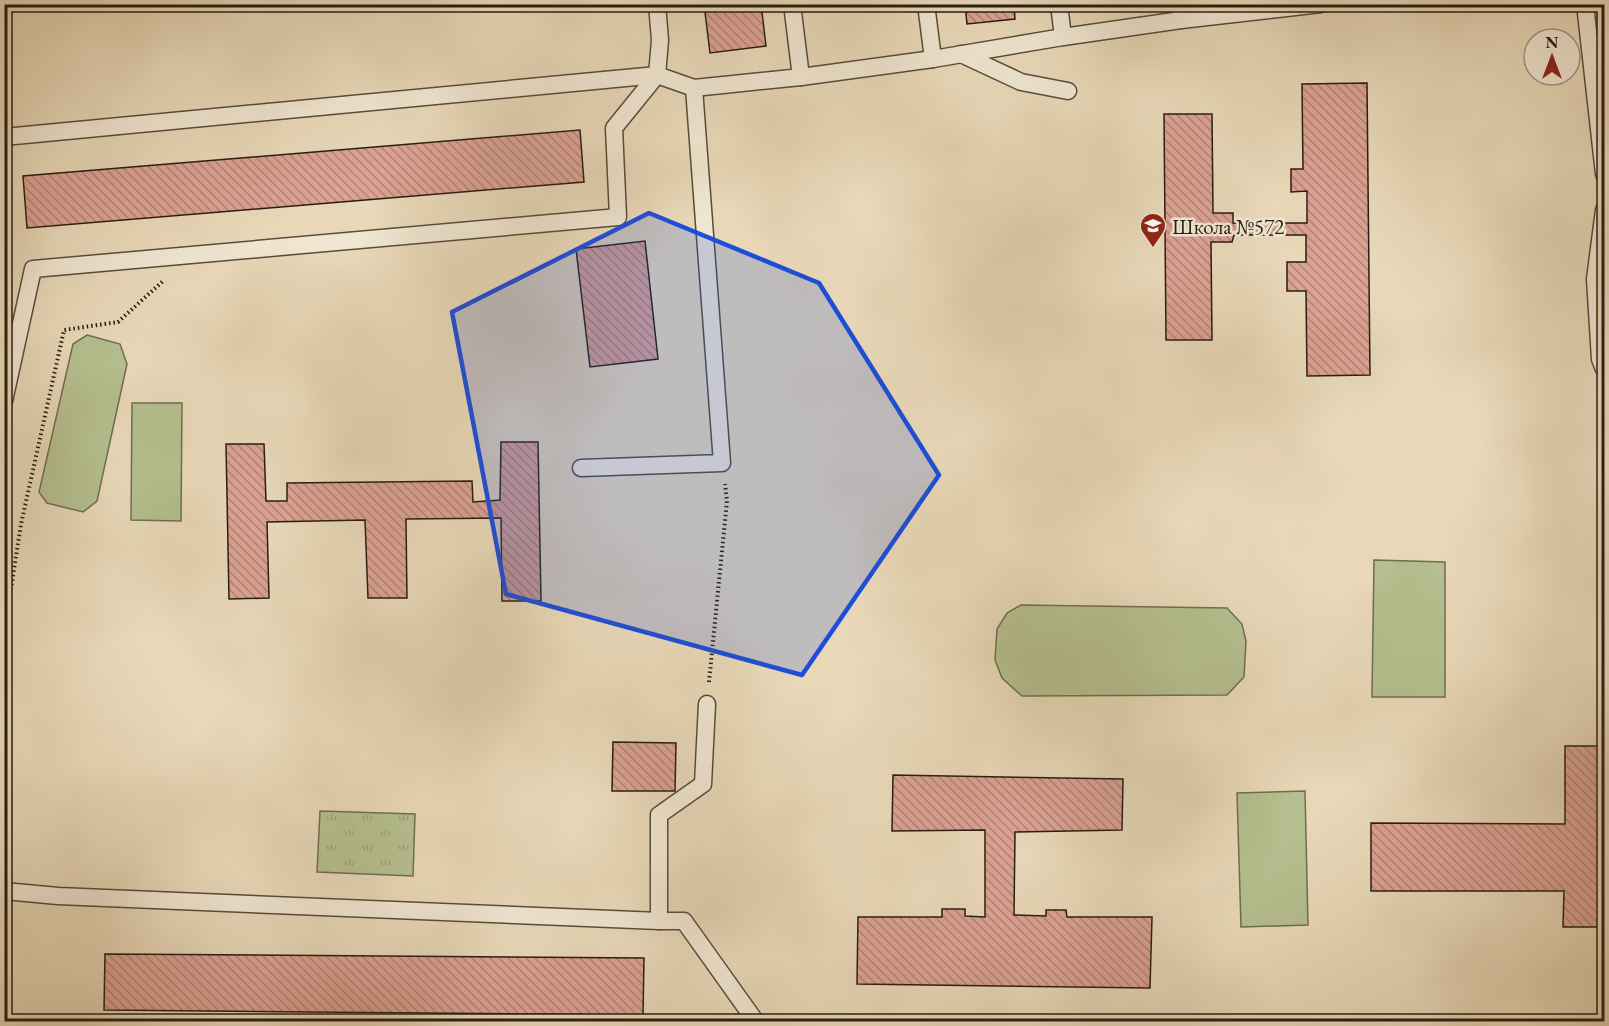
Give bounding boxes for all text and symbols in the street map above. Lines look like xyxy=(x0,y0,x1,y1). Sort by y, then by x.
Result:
north arrow xyxy=(1522,27,1582,87)
text: N xyxy=(1546,32,1559,53)
school or university icon: Школа №572 xyxy=(1138,211,1168,249)
place label: Школа №572 xyxy=(1172,213,1284,240)

